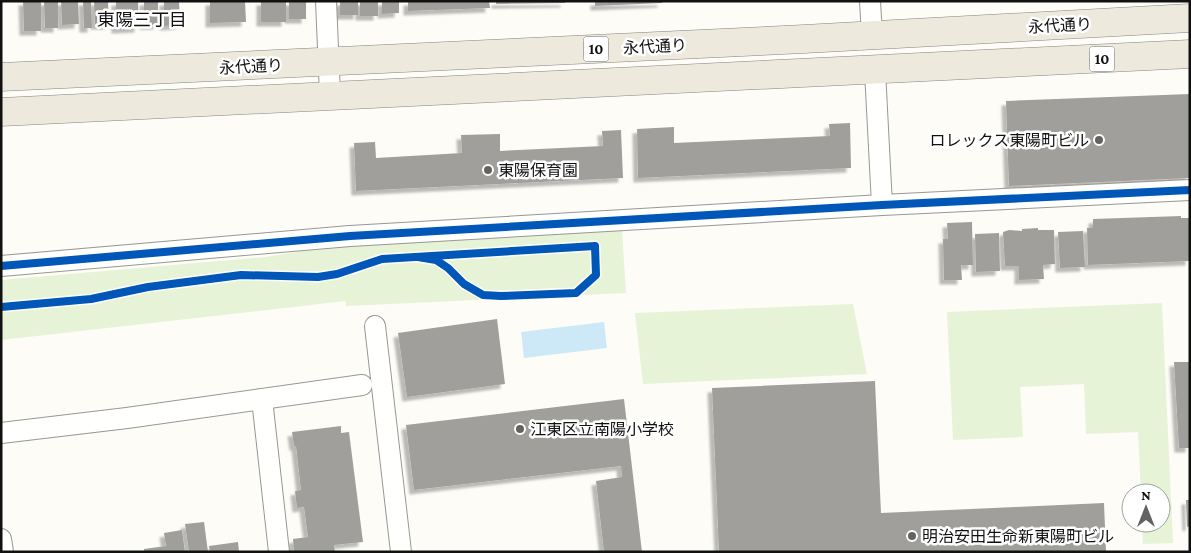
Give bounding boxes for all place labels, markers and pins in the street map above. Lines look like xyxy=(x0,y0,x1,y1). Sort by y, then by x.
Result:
place label: ロレックス東陽町ビル xyxy=(929,132,1089,149)
marker: ロレックス東陽町ビル xyxy=(1093,134,1105,146)
place label: 東陽保育園 xyxy=(498,162,578,179)
marker: 東陽保育園 xyxy=(482,164,494,176)
place label: 江東区立南陽小学校 xyxy=(530,421,674,438)
marker: 江東区立南陽小学校 xyxy=(514,423,526,435)
place label: 明治安田生命新東陽町ビル xyxy=(922,528,1114,545)
marker: 明治安田生命新東陽町ビル xyxy=(906,530,918,542)

